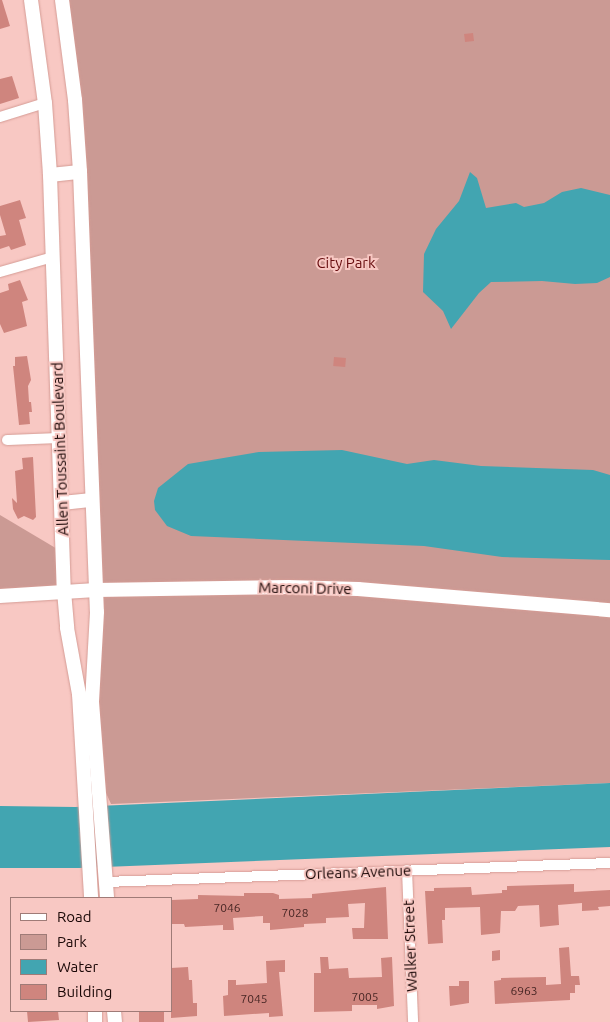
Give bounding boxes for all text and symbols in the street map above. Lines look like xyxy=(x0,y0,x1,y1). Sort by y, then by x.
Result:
park label: City Park xyxy=(316,254,376,272)
street label: Allen Toussaint Boulevard xyxy=(48,362,72,536)
street label: Marconi Drive xyxy=(258,578,352,598)
street label: Orleans Avenue xyxy=(305,861,411,883)
legend xyxy=(10,897,172,1012)
street label: Walker Street xyxy=(399,900,421,992)
house number: 7046 xyxy=(213,901,241,915)
house number: 7028 xyxy=(281,906,309,920)
text: Road xyxy=(57,908,92,925)
text: Park xyxy=(57,933,87,950)
text: Water xyxy=(57,958,98,975)
text: Building xyxy=(57,983,112,1000)
house number: 6963 xyxy=(510,984,538,998)
house number: 7005 xyxy=(351,990,379,1004)
house number: 7045 xyxy=(240,992,268,1006)

